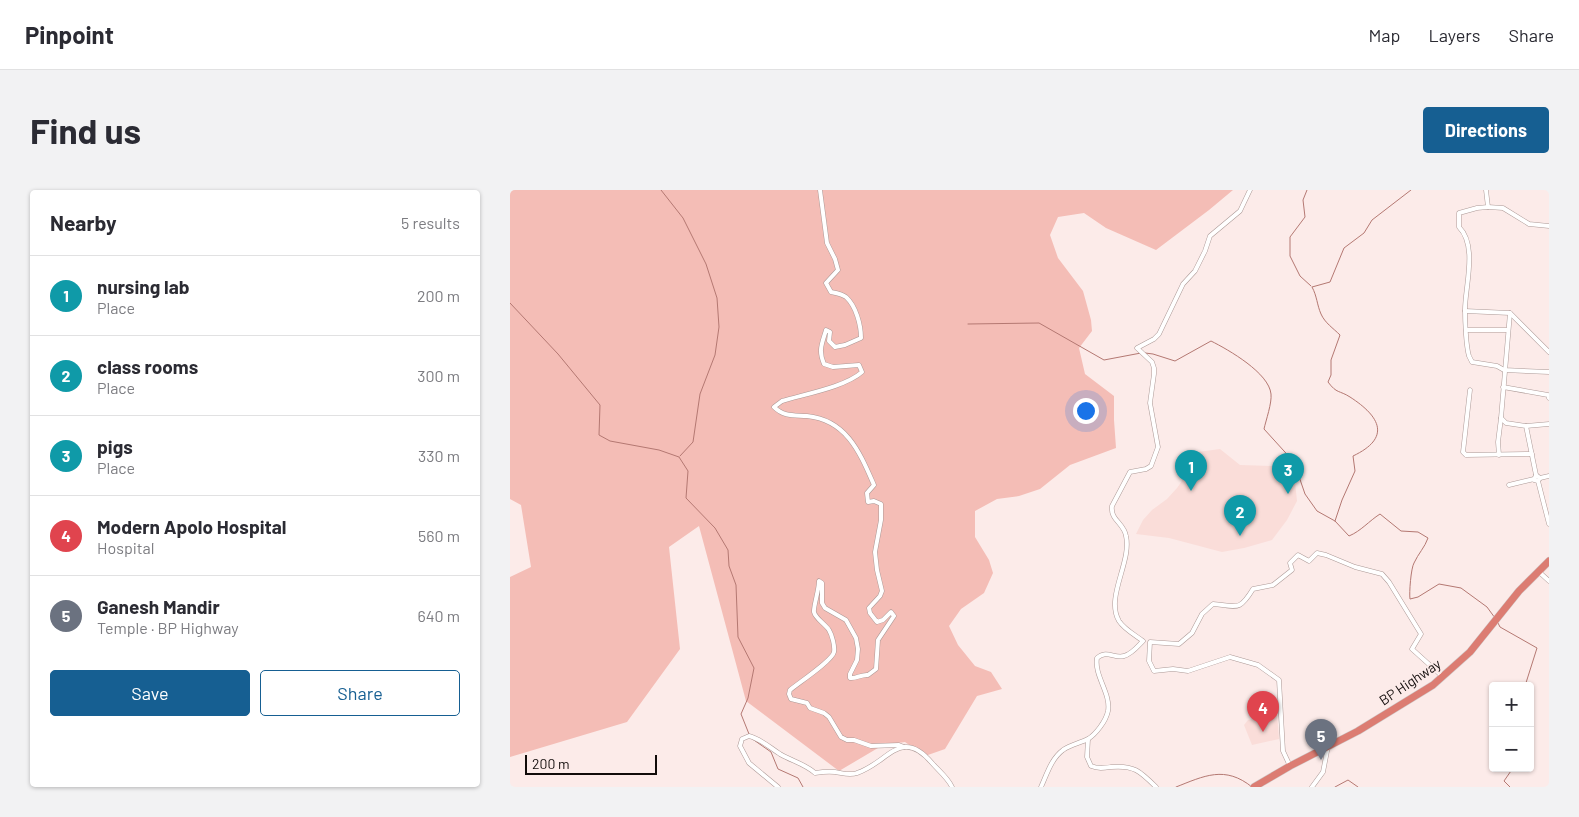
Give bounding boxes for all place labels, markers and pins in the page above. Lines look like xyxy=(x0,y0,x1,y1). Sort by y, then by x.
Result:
pin: 1 xyxy=(1175,450,1207,491)
pin: 3 xyxy=(1272,453,1304,494)
pin: 2 xyxy=(1224,495,1256,536)
pin: 4 xyxy=(1247,691,1279,732)
pin: 5 xyxy=(1305,719,1337,760)

